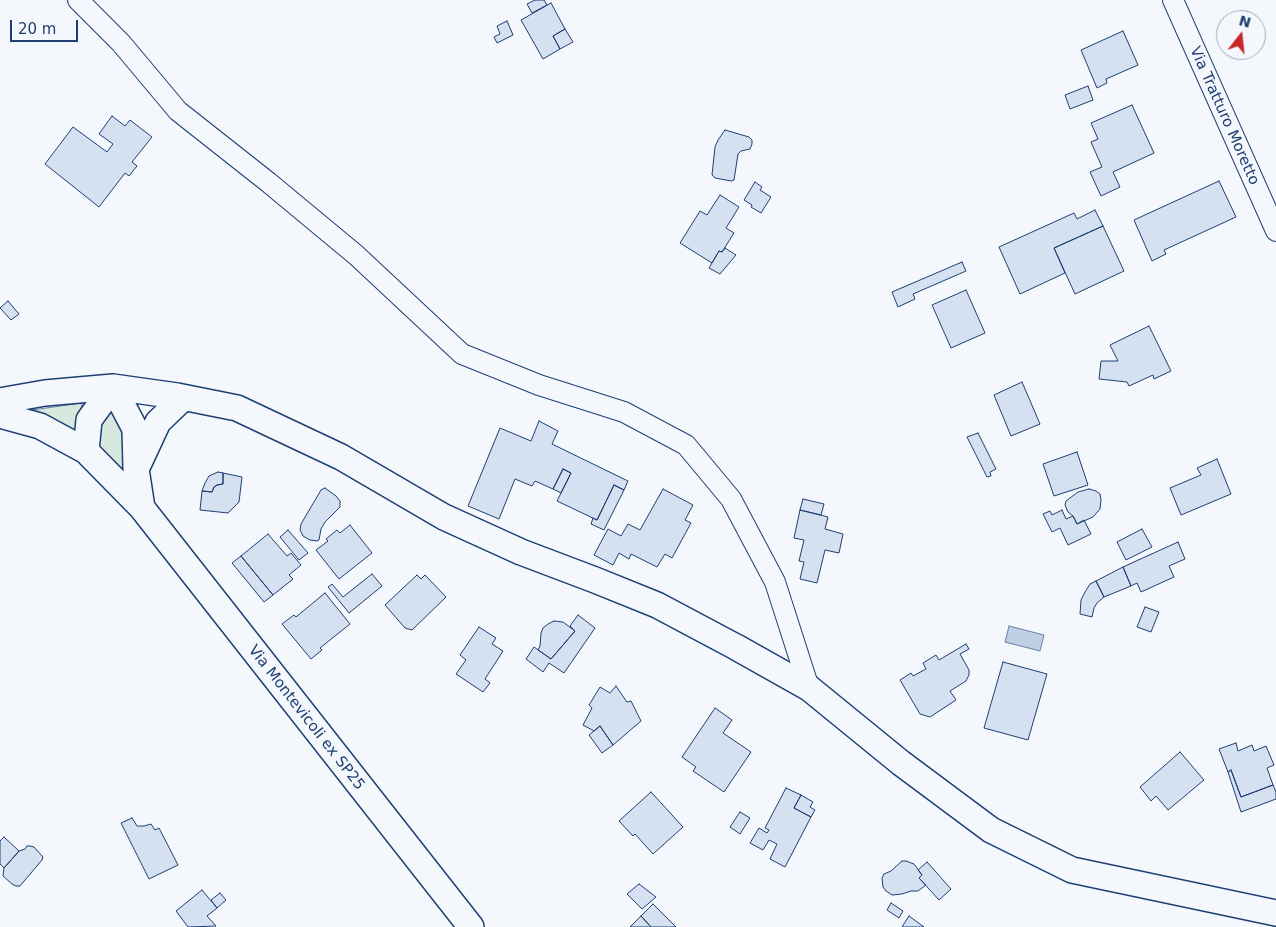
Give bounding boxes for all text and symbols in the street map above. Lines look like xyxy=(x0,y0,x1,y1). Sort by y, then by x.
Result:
scale bar xyxy=(12,10,80,42)
north arrow xyxy=(1216,10,1266,60)
text: N xyxy=(1237,12,1253,31)
text: 20 m xyxy=(18,20,56,38)
street label: Via Tratturo Moretto xyxy=(1185,44,1263,188)
street label: Via Montevicoli ex SP25 xyxy=(244,642,368,794)

